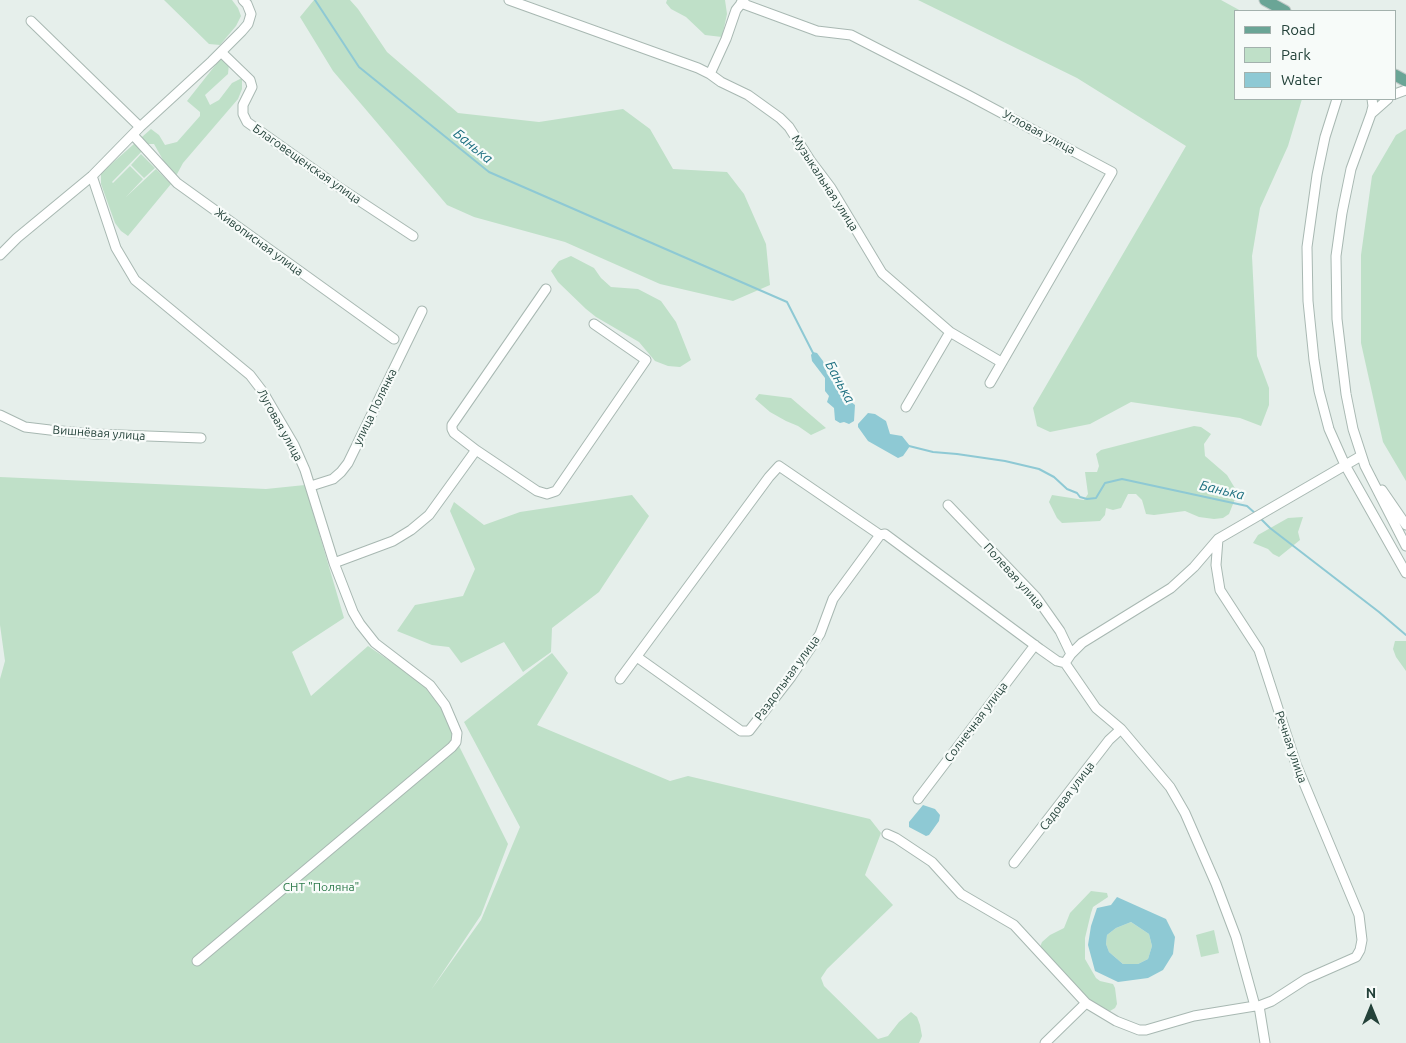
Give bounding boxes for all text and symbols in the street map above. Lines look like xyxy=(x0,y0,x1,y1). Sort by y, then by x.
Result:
legend xyxy=(1234,10,1396,100)
text: Road xyxy=(1281,21,1316,38)
text: Park xyxy=(1281,46,1311,63)
text: Water xyxy=(1281,71,1322,88)
street label: Угловая улица xyxy=(1000,107,1078,157)
street label: Благовещенская улица xyxy=(250,121,364,207)
water label: Банька xyxy=(450,125,496,167)
street label: Музыкальная улица xyxy=(789,132,861,234)
street label: Живописная улица xyxy=(212,205,306,279)
water label: Банька xyxy=(822,358,858,406)
street label: улица Полянка xyxy=(350,366,400,448)
street label: Луговая улица xyxy=(254,386,306,464)
street label: Вишнёвая улица xyxy=(52,423,146,443)
water label: Банька xyxy=(1198,477,1246,503)
street label: Полевая улица xyxy=(981,540,1047,612)
street label: Раздольная улица xyxy=(751,633,823,723)
street label: Солнечная улица xyxy=(941,679,1011,765)
street label: Речная улица xyxy=(1272,709,1310,785)
street label: Садовая улица xyxy=(1036,759,1098,833)
park label: СНТ "Поляна" xyxy=(283,880,359,894)
north arrow xyxy=(1346,983,1396,1033)
text: N xyxy=(1366,985,1376,1001)

